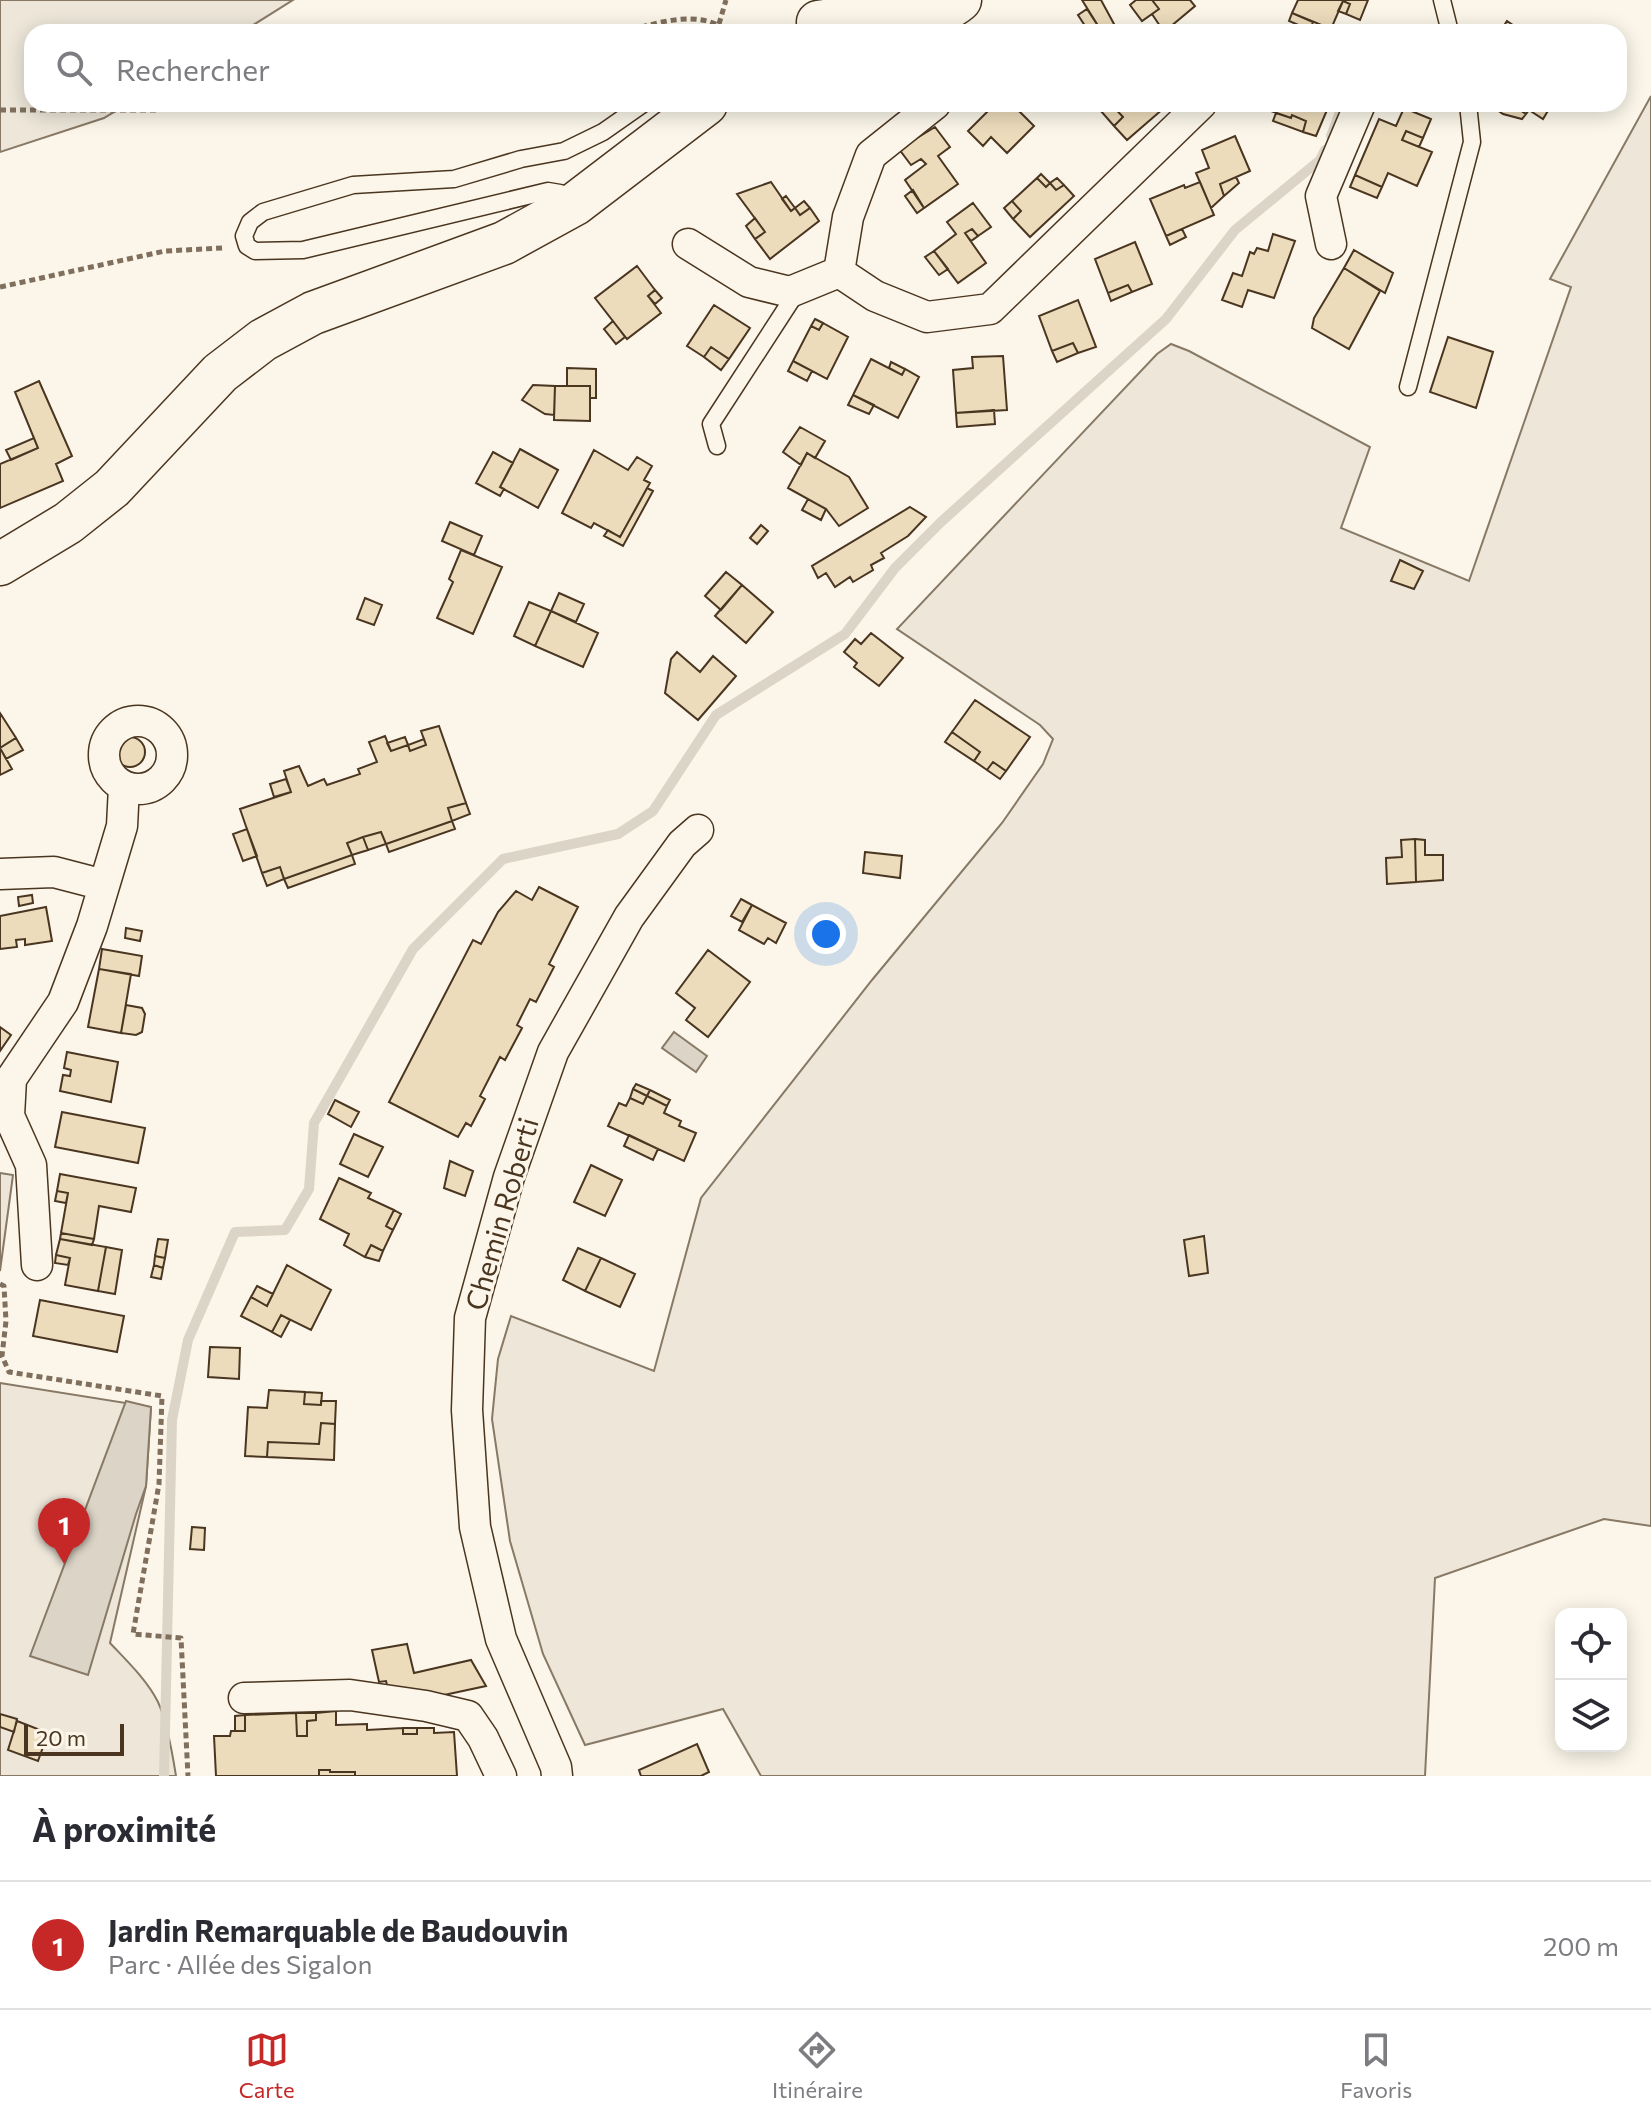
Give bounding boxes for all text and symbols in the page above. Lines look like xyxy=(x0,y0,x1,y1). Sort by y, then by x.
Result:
search box xyxy=(24,24,1627,112)
icon: search xyxy=(52,46,96,90)
text: Rechercher xyxy=(116,50,270,87)
your location xyxy=(806,914,846,954)
street label: Chemin Roberti xyxy=(457,1113,545,1314)
pin: 1 xyxy=(38,1498,90,1564)
map controls xyxy=(1555,1608,1627,1752)
button: locate xyxy=(1555,1608,1627,1680)
button: layers xyxy=(1555,1680,1627,1752)
scale bar xyxy=(24,1720,124,1756)
text: 20 m xyxy=(36,1724,86,1751)
text: À proximité xyxy=(32,1807,216,1849)
text: Jardin Remarquable de Baudouvin xyxy=(108,1911,568,1948)
text: 1 xyxy=(52,1930,64,1961)
text: 200 m xyxy=(1543,1930,1619,1961)
text: Parc · Allée des Sigalon xyxy=(108,1948,372,1979)
tab: Carte xyxy=(239,2028,295,2103)
tab: Itinéraire xyxy=(772,2028,863,2103)
tab: Favoris xyxy=(1340,2028,1412,2103)

